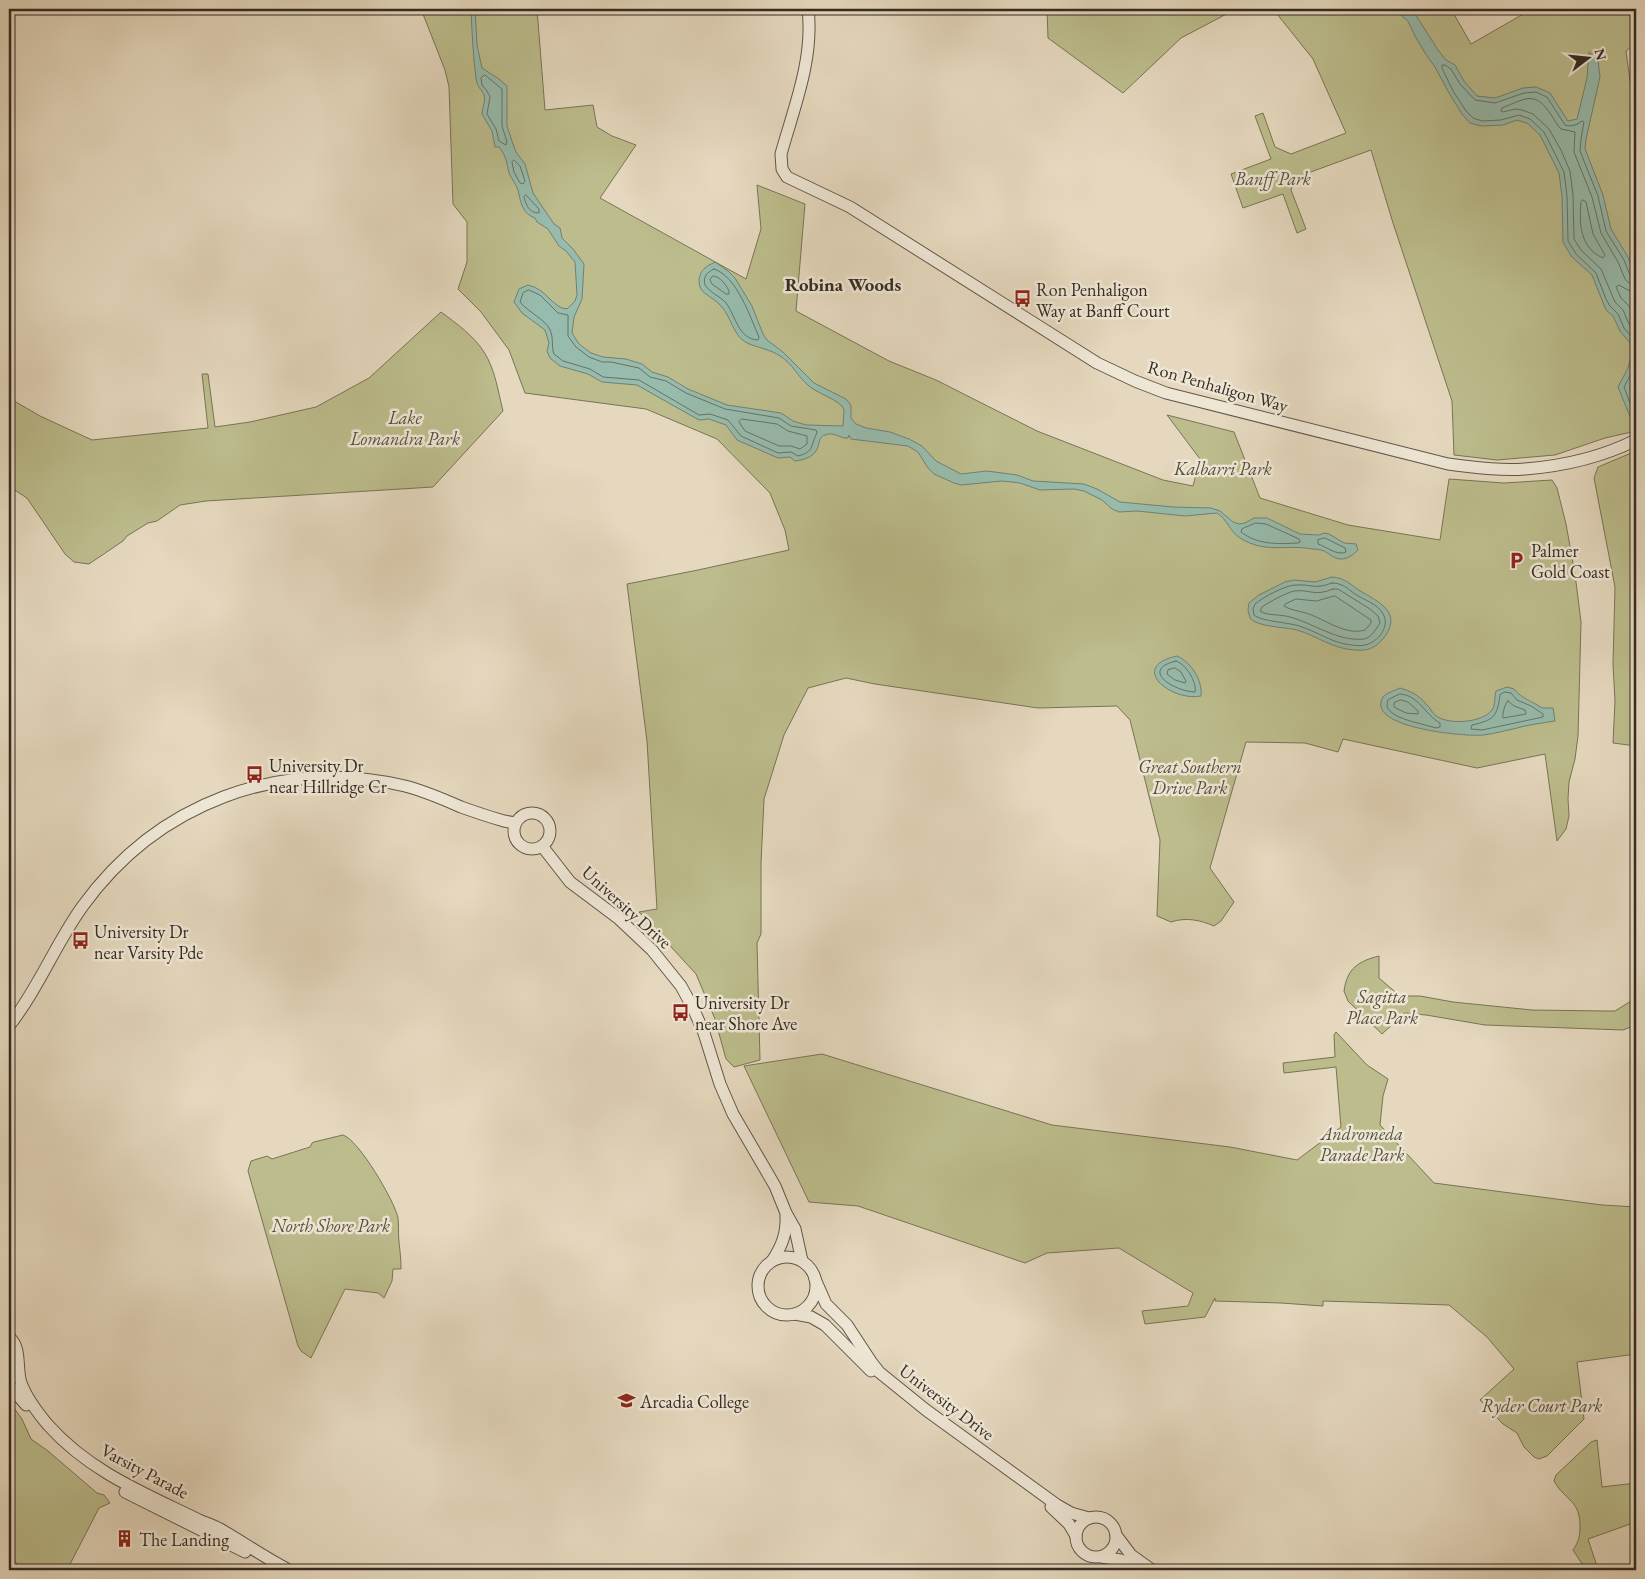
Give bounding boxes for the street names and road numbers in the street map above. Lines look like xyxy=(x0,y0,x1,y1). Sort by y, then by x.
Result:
street label: Ron Penhaligon Way xyxy=(1145,355,1291,417)
street label: University Drive xyxy=(577,860,677,954)
street label: University Drive xyxy=(895,1359,999,1445)
street label: Varsity Parade xyxy=(97,1438,193,1504)

